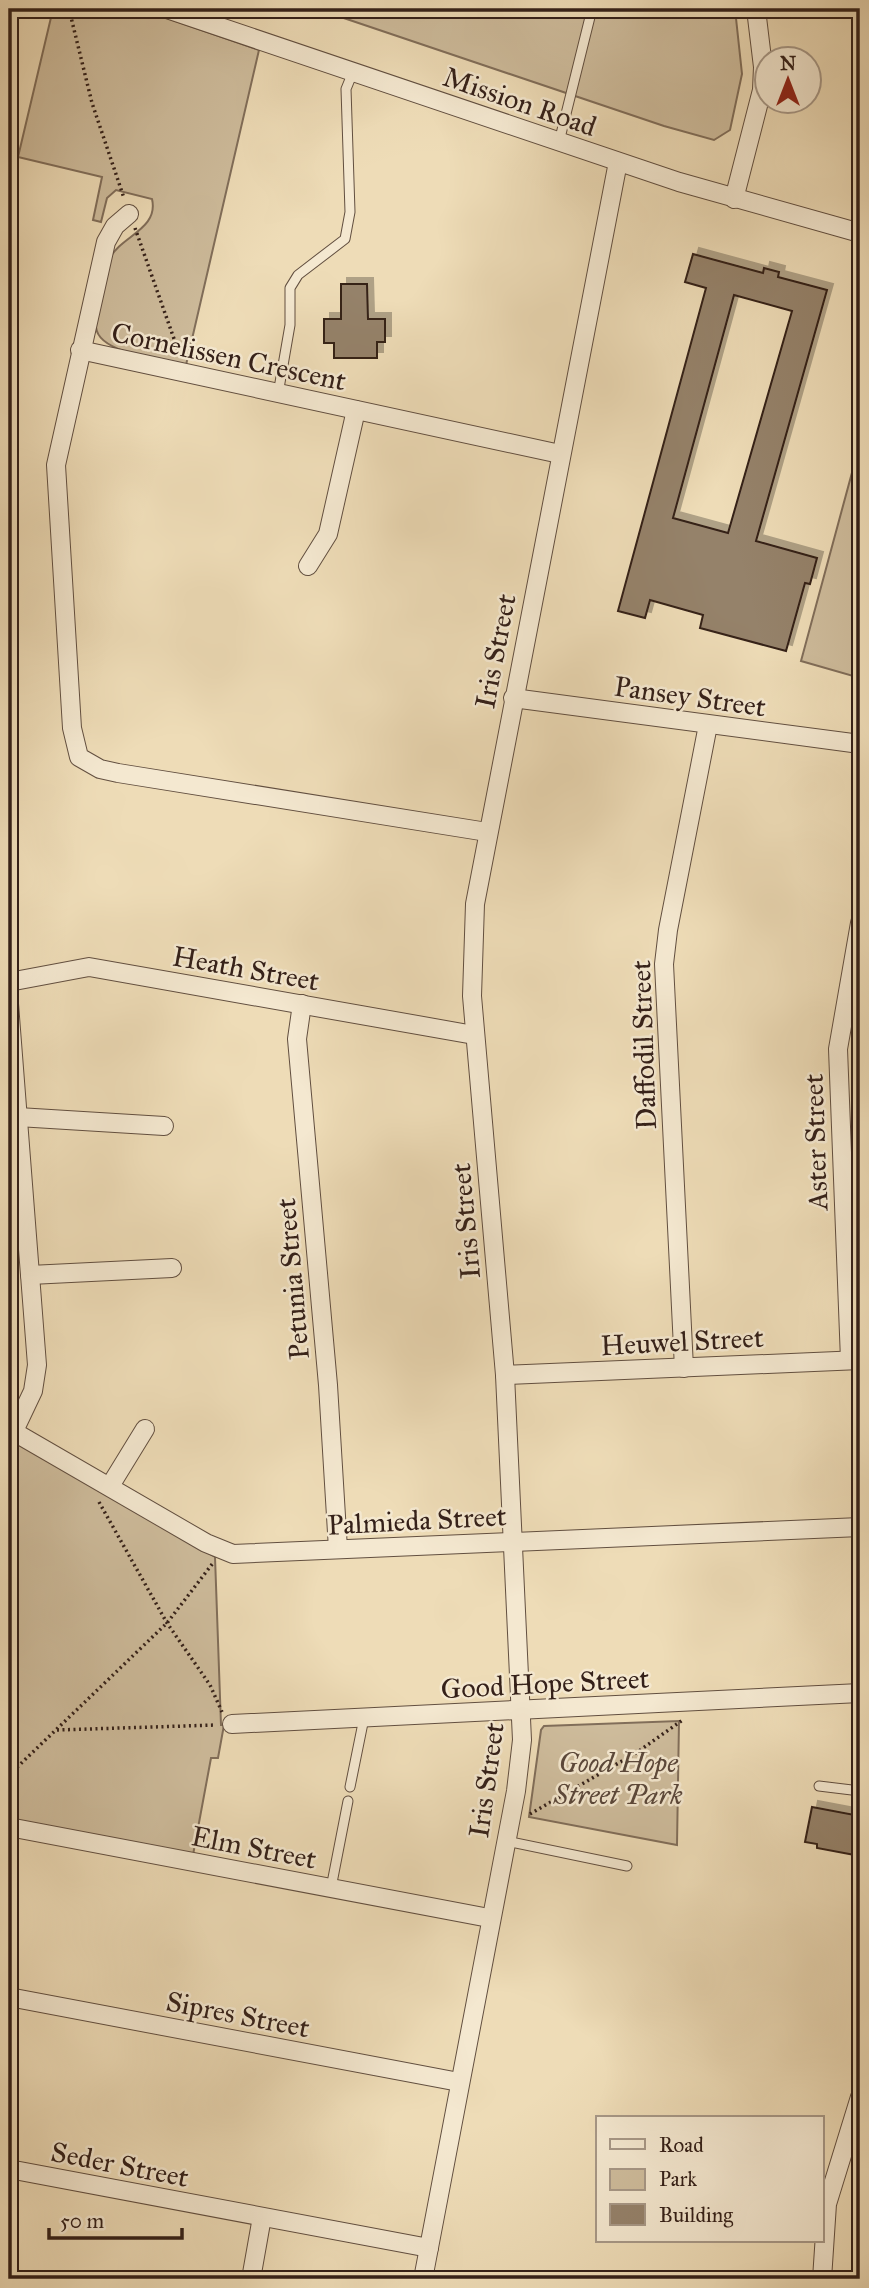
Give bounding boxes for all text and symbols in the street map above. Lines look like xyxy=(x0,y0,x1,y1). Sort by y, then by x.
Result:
north arrow xyxy=(754,46,824,116)
text: N xyxy=(780,52,796,75)
street label: Mission Road xyxy=(439,59,601,144)
street label: Cornelissen Crescent xyxy=(108,315,349,398)
street label: Iris Street xyxy=(467,591,524,711)
street label: Pansey Street xyxy=(612,669,768,724)
street label: Heath Street xyxy=(170,938,322,999)
street label: Daffodil Street xyxy=(623,959,664,1130)
street label: Aster Street xyxy=(796,1073,835,1212)
street label: Iris Street xyxy=(443,1162,488,1280)
street label: Petunia Street xyxy=(268,1197,317,1361)
street label: Heuwel Street xyxy=(600,1320,765,1363)
street label: Palmieda Street xyxy=(327,1498,507,1543)
street label: Good Hope Street xyxy=(440,1661,650,1706)
street label: Iris Street xyxy=(461,1720,512,1840)
park label: Good Hope Street Park xyxy=(552,1745,683,1812)
street label: Elm Street xyxy=(188,1818,320,1877)
street label: Sipres Street xyxy=(163,1983,313,2046)
legend xyxy=(596,2116,824,2242)
text: Road xyxy=(659,2132,704,2158)
street label: Seder Street xyxy=(48,2134,192,2195)
text: Park xyxy=(659,2166,697,2192)
scale bar xyxy=(49,2197,182,2241)
text: Building xyxy=(659,2202,733,2228)
text: 50 m xyxy=(60,2208,105,2234)

